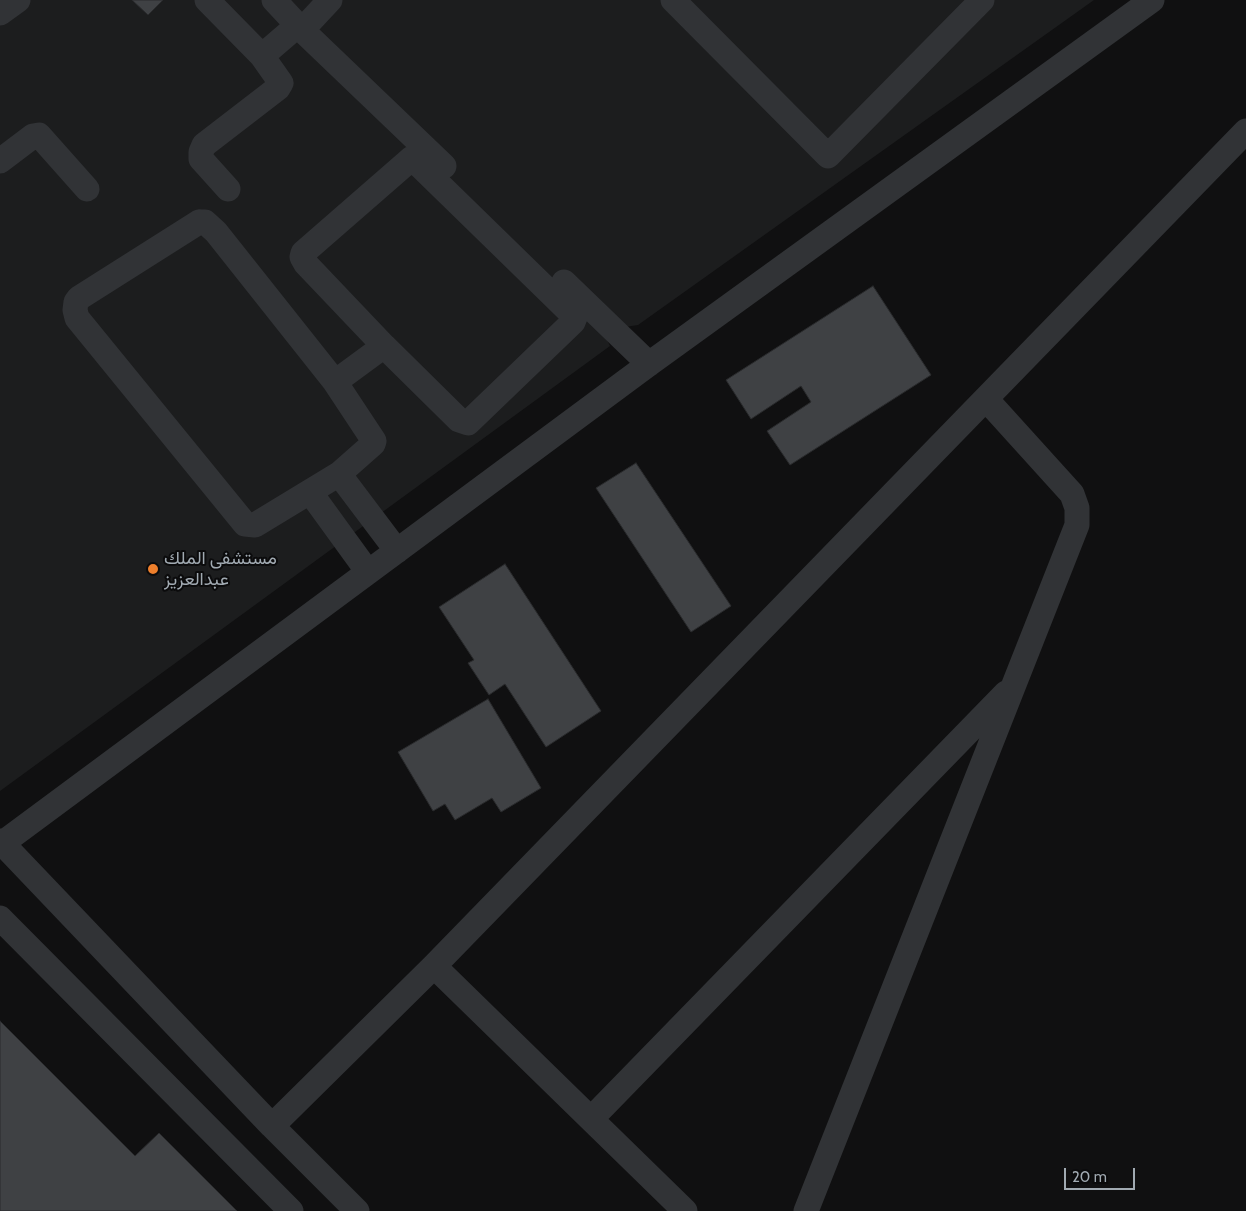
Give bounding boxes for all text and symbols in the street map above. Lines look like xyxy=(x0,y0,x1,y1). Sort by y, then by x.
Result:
place label: مستشفى الملك عبدالعزيز xyxy=(164,548,277,590)
marker: مستشفى الملك عبدالعزيز xyxy=(146,562,160,576)
scale bar xyxy=(1066,1158,1137,1190)
text: 20 m xyxy=(1072,1168,1107,1186)

